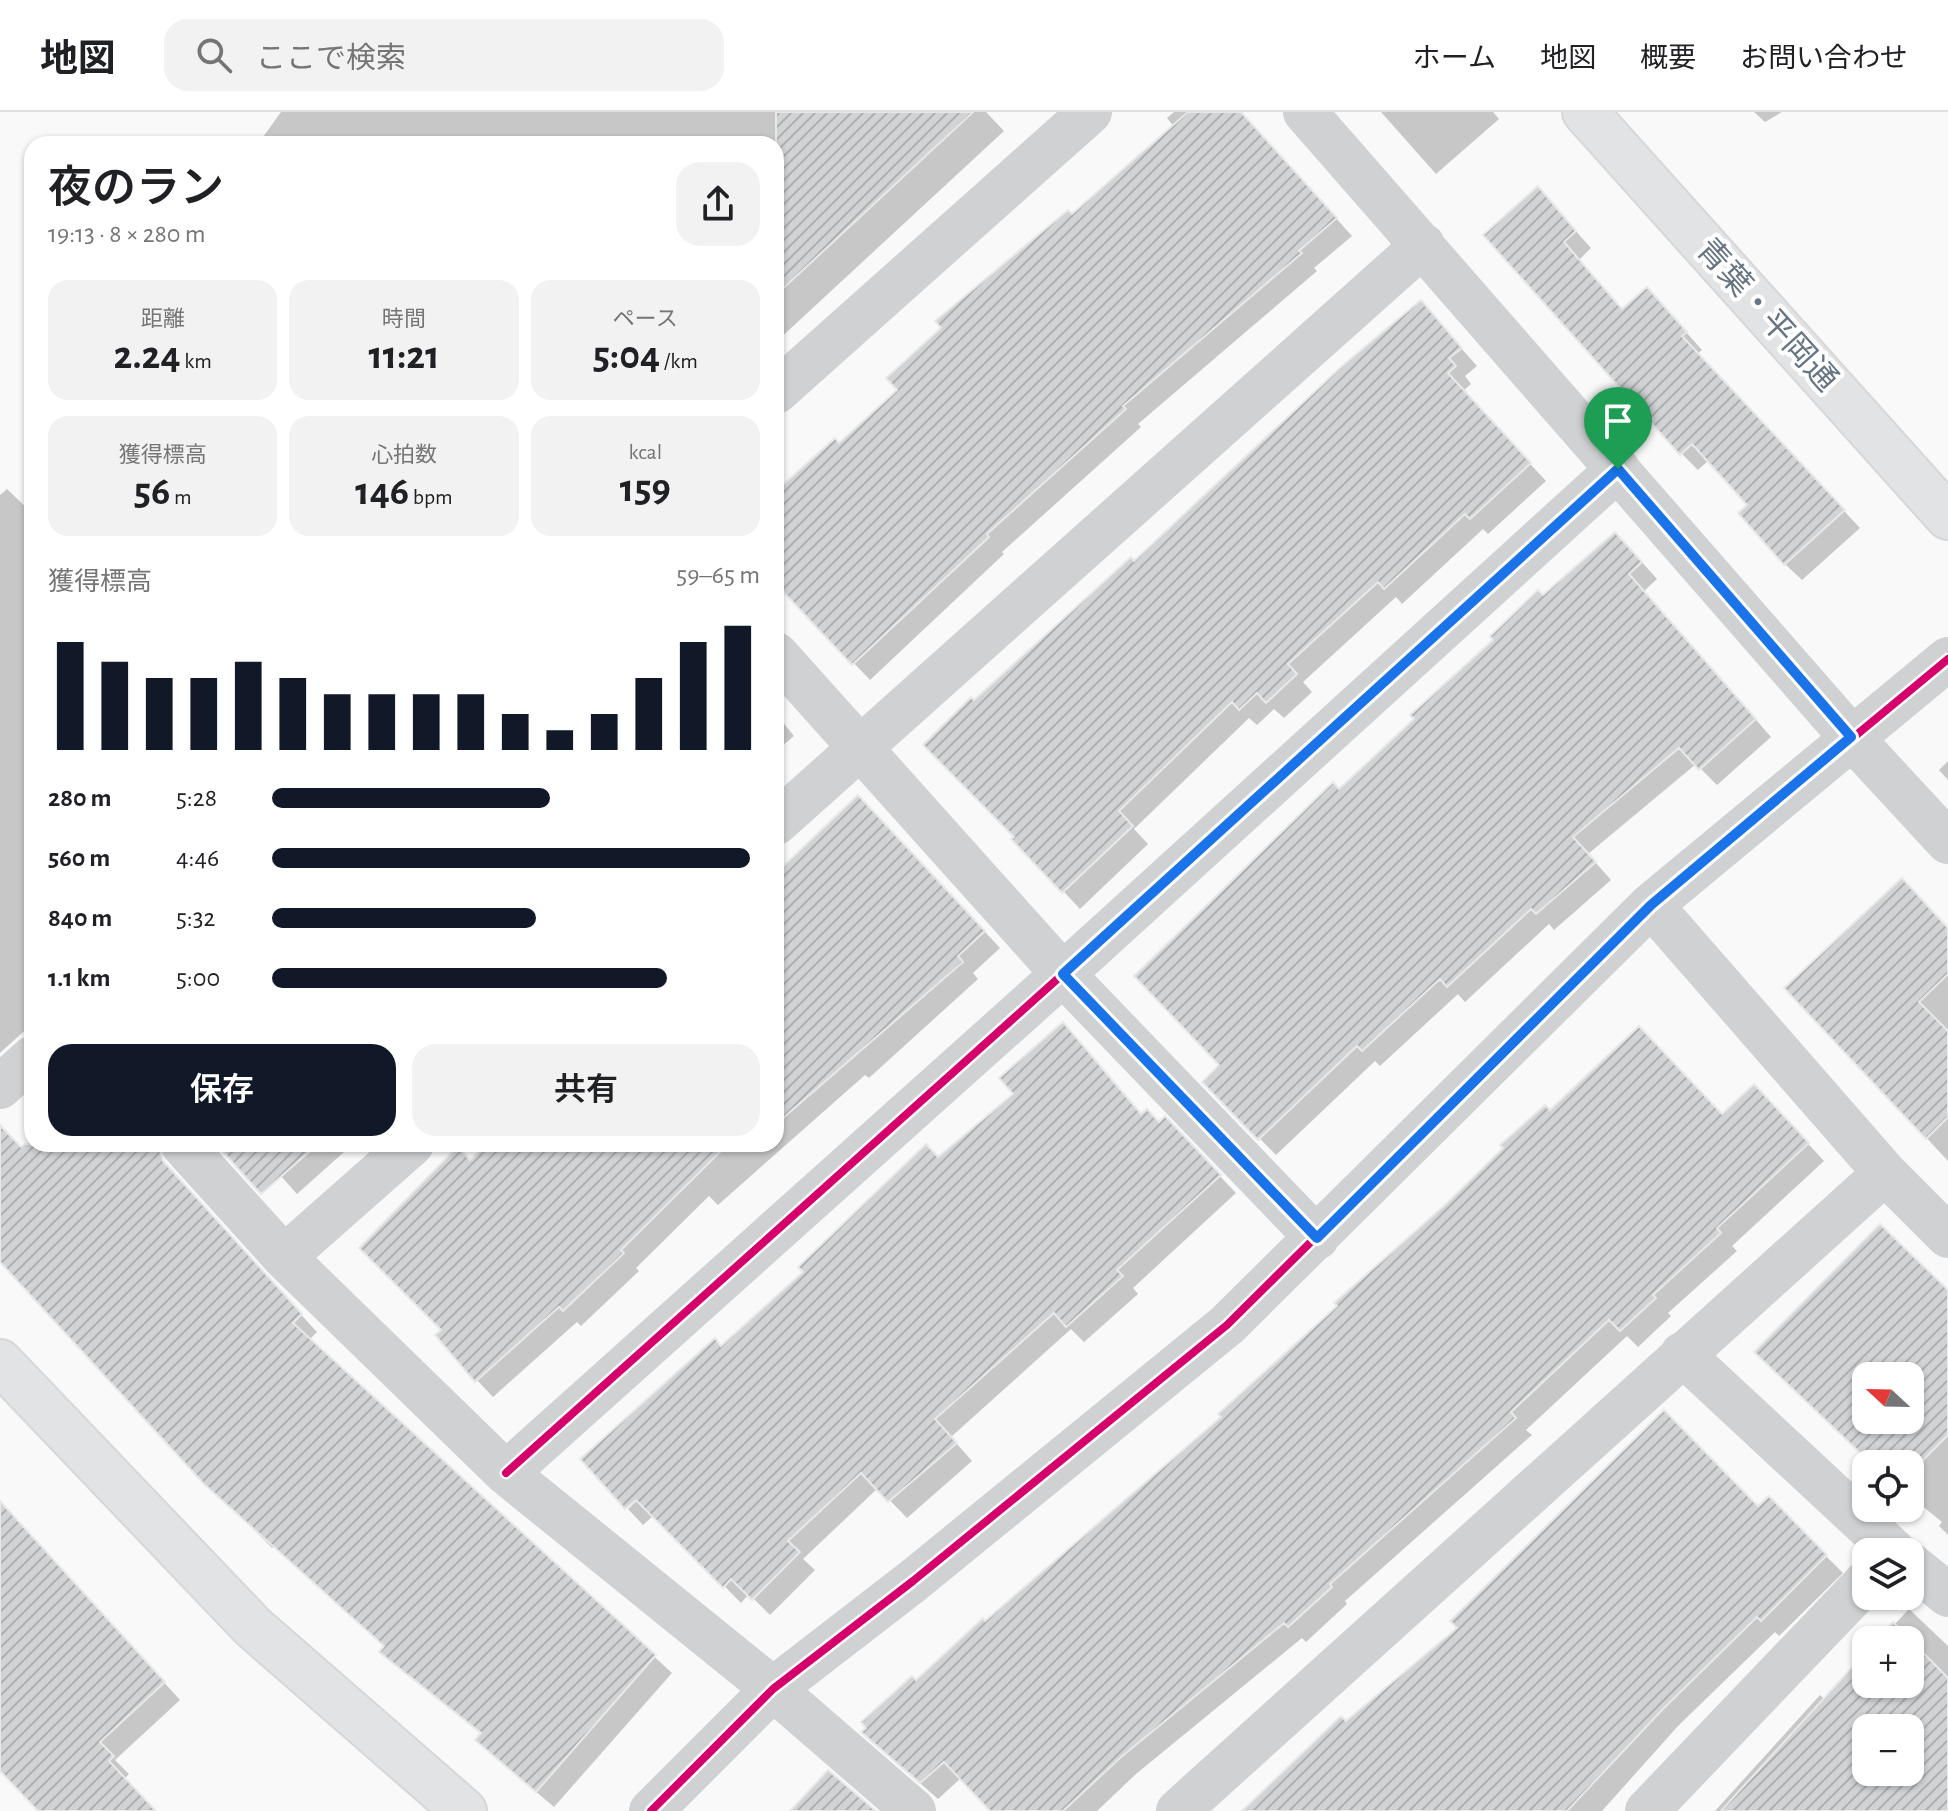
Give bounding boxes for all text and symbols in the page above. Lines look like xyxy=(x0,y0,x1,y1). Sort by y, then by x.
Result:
search box xyxy=(164,19,724,91)
icon: search xyxy=(192,33,236,77)
text: 地図 xyxy=(40,41,116,79)
text: ここで検索 xyxy=(256,44,406,74)
text: ホーム xyxy=(1413,45,1496,73)
text: 地図 xyxy=(1540,45,1596,73)
text: 概要 xyxy=(1640,45,1696,73)
text: お問い合わせ xyxy=(1740,45,1908,73)
button: share xyxy=(676,162,760,246)
text: 夜のラン xyxy=(48,167,224,211)
text: 19:13 · 8 × 280 m xyxy=(48,221,206,247)
street label: 青葉・平岡通 xyxy=(1691,232,1845,397)
text: 距離 xyxy=(141,308,185,330)
text: 時間 xyxy=(382,308,426,330)
text: ペース xyxy=(613,308,678,330)
text: 2.24 xyxy=(114,336,181,376)
text: 11:21 xyxy=(368,336,440,376)
text: 5:04 xyxy=(593,336,660,376)
text: km xyxy=(181,350,212,372)
text: /km xyxy=(660,350,698,372)
pin xyxy=(1584,387,1652,469)
icon: arrive xyxy=(1596,399,1640,443)
text: kcal xyxy=(629,441,662,463)
text: 獲得標高 xyxy=(119,444,207,466)
text: 心拍数 xyxy=(371,444,437,466)
text: 159 xyxy=(620,469,671,509)
text: 56 xyxy=(134,472,170,512)
text: 146 xyxy=(355,472,409,512)
text: m xyxy=(170,486,192,508)
text: bpm xyxy=(409,486,453,508)
text: 59–65 m xyxy=(676,562,760,588)
text: 獲得標高 xyxy=(48,569,152,595)
text: 280 m xyxy=(48,785,112,811)
text: 5:28 xyxy=(176,785,217,811)
text: 560 m xyxy=(48,845,110,871)
text: 4:46 xyxy=(176,845,219,871)
text: 840 m xyxy=(48,905,112,931)
text: 5:32 xyxy=(176,905,215,931)
text: 1.1 km xyxy=(48,965,110,991)
text: 5:00 xyxy=(176,965,220,991)
button: 保存 xyxy=(48,1044,396,1136)
button: 共有 xyxy=(412,1044,760,1136)
north arrow xyxy=(1852,1362,1924,1434)
map controls xyxy=(1852,1362,1924,1786)
button: locate xyxy=(1852,1450,1924,1522)
button: layers xyxy=(1852,1538,1924,1610)
button: + xyxy=(1852,1626,1924,1698)
button: − xyxy=(1852,1714,1924,1786)

